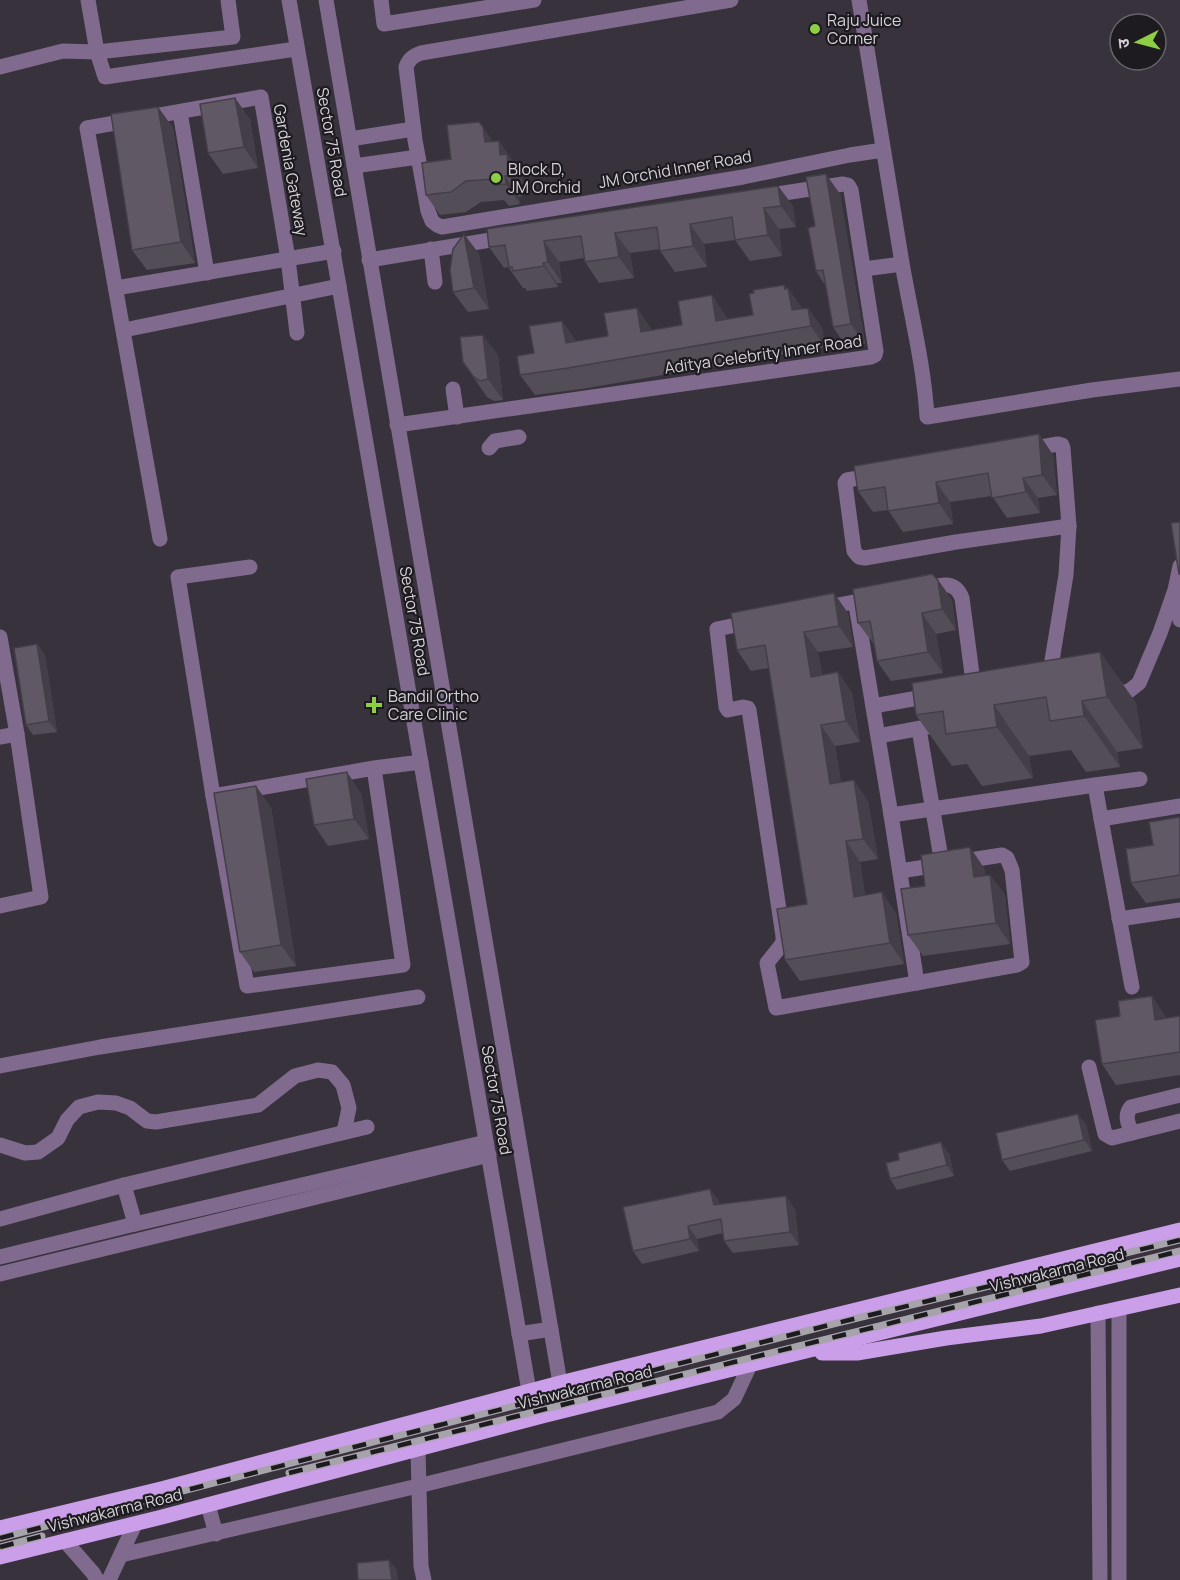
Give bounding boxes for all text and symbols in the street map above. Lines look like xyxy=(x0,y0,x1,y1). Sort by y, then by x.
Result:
place label: Raju Juice Corner xyxy=(827,9,901,49)
north arrow xyxy=(1108,12,1168,72)
marker: Raju Juice Corner xyxy=(808,22,822,36)
text: उ xyxy=(1112,37,1135,49)
street label: Sector 75 Road xyxy=(312,85,352,199)
street label: Gardenia Gateway xyxy=(269,102,314,238)
street label: JM Orchid Inner Road xyxy=(597,145,753,193)
place label: Block D, JM Orchid xyxy=(508,158,581,198)
marker: Block D, JM Orchid xyxy=(489,171,503,185)
street label: Aditya Celebrity Inner Road xyxy=(663,329,863,379)
street label: Sector 75 Road xyxy=(395,564,435,678)
place label: Bandil Ortho Care Clinic xyxy=(388,685,479,725)
marker: Bandil Ortho Care Clinic xyxy=(365,696,383,714)
street label: Sector 75 Road xyxy=(477,1043,517,1157)
street label: Vishwakarma Road xyxy=(987,1243,1127,1297)
street label: Vishwakarma Road xyxy=(515,1360,655,1414)
street label: Vishwakarma Road xyxy=(45,1483,185,1537)

